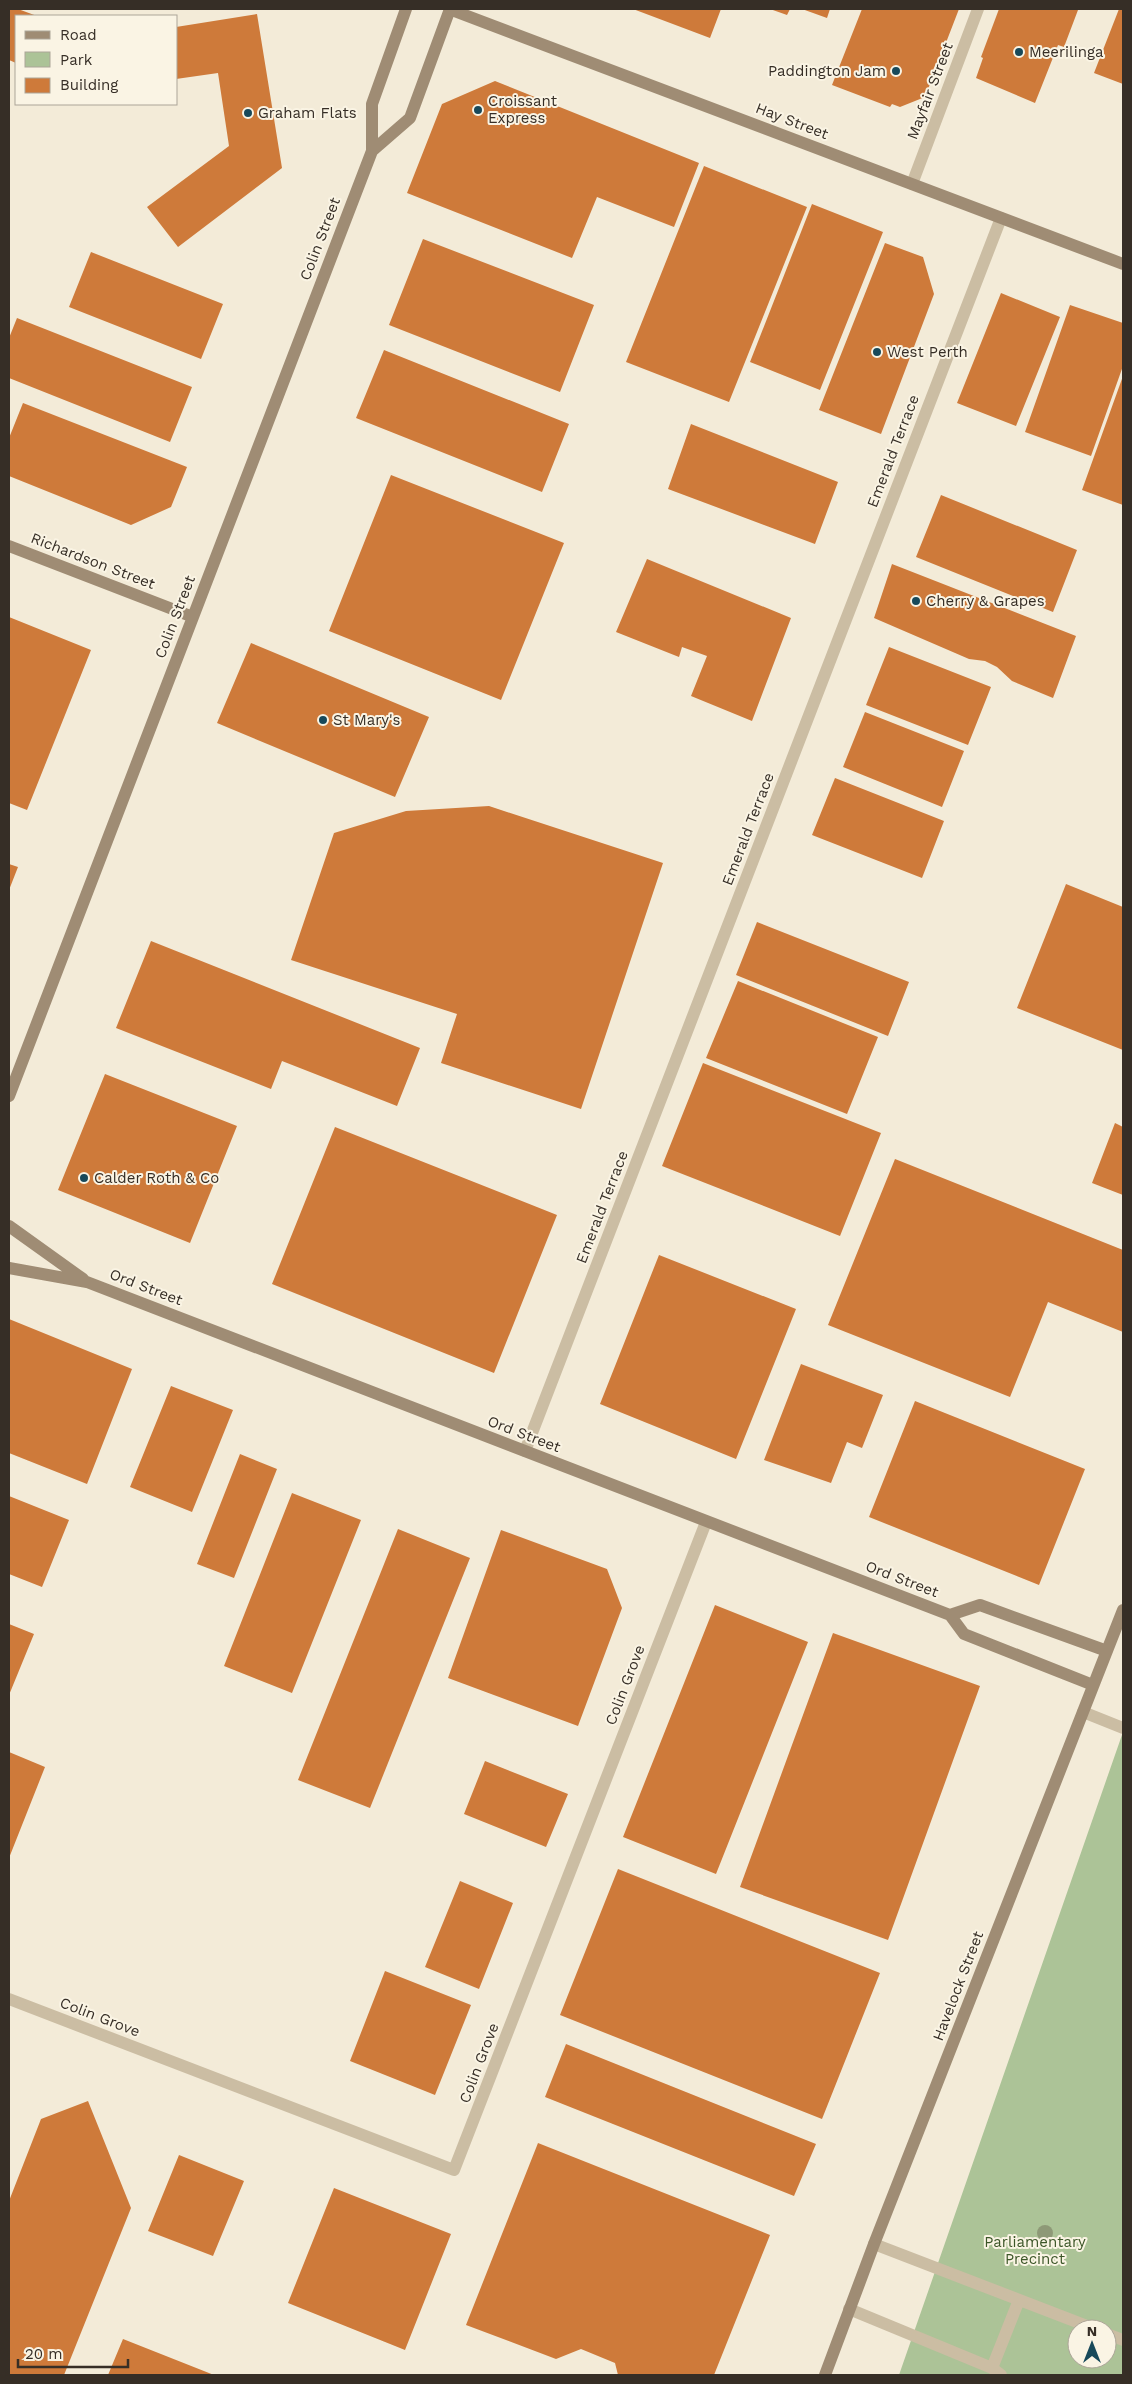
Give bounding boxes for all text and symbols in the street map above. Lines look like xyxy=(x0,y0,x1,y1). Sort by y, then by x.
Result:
legend xyxy=(15,15,178,105)
text: Road xyxy=(60,26,97,44)
street label: Mayfair Street xyxy=(903,39,957,142)
place label: Meerilinga xyxy=(1029,43,1104,61)
marker: Meerilinga xyxy=(1013,46,1025,58)
text: Park xyxy=(60,51,93,69)
place label: Paddington Jam xyxy=(768,62,886,80)
marker: Paddington Jam xyxy=(890,65,902,77)
text: Building xyxy=(60,76,118,94)
place label: Croissant Express xyxy=(488,92,558,127)
street label: Hay Street xyxy=(753,99,832,143)
place label: Graham Flats xyxy=(258,104,357,122)
marker: Croissant Express xyxy=(472,104,484,116)
marker: Graham Flats xyxy=(242,107,254,119)
street label: Colin Street xyxy=(296,194,344,283)
place label: West Perth xyxy=(887,343,968,361)
marker: West Perth xyxy=(871,346,883,358)
street label: Emerald Terrace xyxy=(863,392,923,510)
street label: Richardson Street xyxy=(28,529,158,593)
street label: Colin Street xyxy=(151,572,199,661)
place label: Cherry & Grapes xyxy=(926,592,1045,610)
marker: Cherry & Grapes xyxy=(910,595,922,607)
place label: St Mary's xyxy=(333,711,400,729)
marker: St Mary's xyxy=(317,714,329,726)
street label: Emerald Terrace xyxy=(718,770,778,888)
street label: Emerald Terrace xyxy=(572,1148,632,1266)
place label: Calder Roth & Co xyxy=(94,1169,219,1187)
marker: Calder Roth & Co xyxy=(78,1172,90,1184)
street label: Ord Street xyxy=(107,1265,186,1309)
street label: Ord Street xyxy=(485,1412,564,1456)
street label: Ord Street xyxy=(863,1557,942,1601)
street label: Colin Grove xyxy=(601,1642,649,1728)
street label: Havelock Street xyxy=(929,1928,987,2043)
street label: Colin Grove xyxy=(57,1993,143,2041)
street label: Colin Grove xyxy=(455,2020,503,2106)
park label: Parliamentary Precinct xyxy=(984,2233,1086,2268)
north arrow xyxy=(1067,2319,1117,2369)
text: N xyxy=(1087,2323,1097,2339)
scale bar xyxy=(18,2336,128,2368)
text: 20 m xyxy=(25,2345,63,2363)

